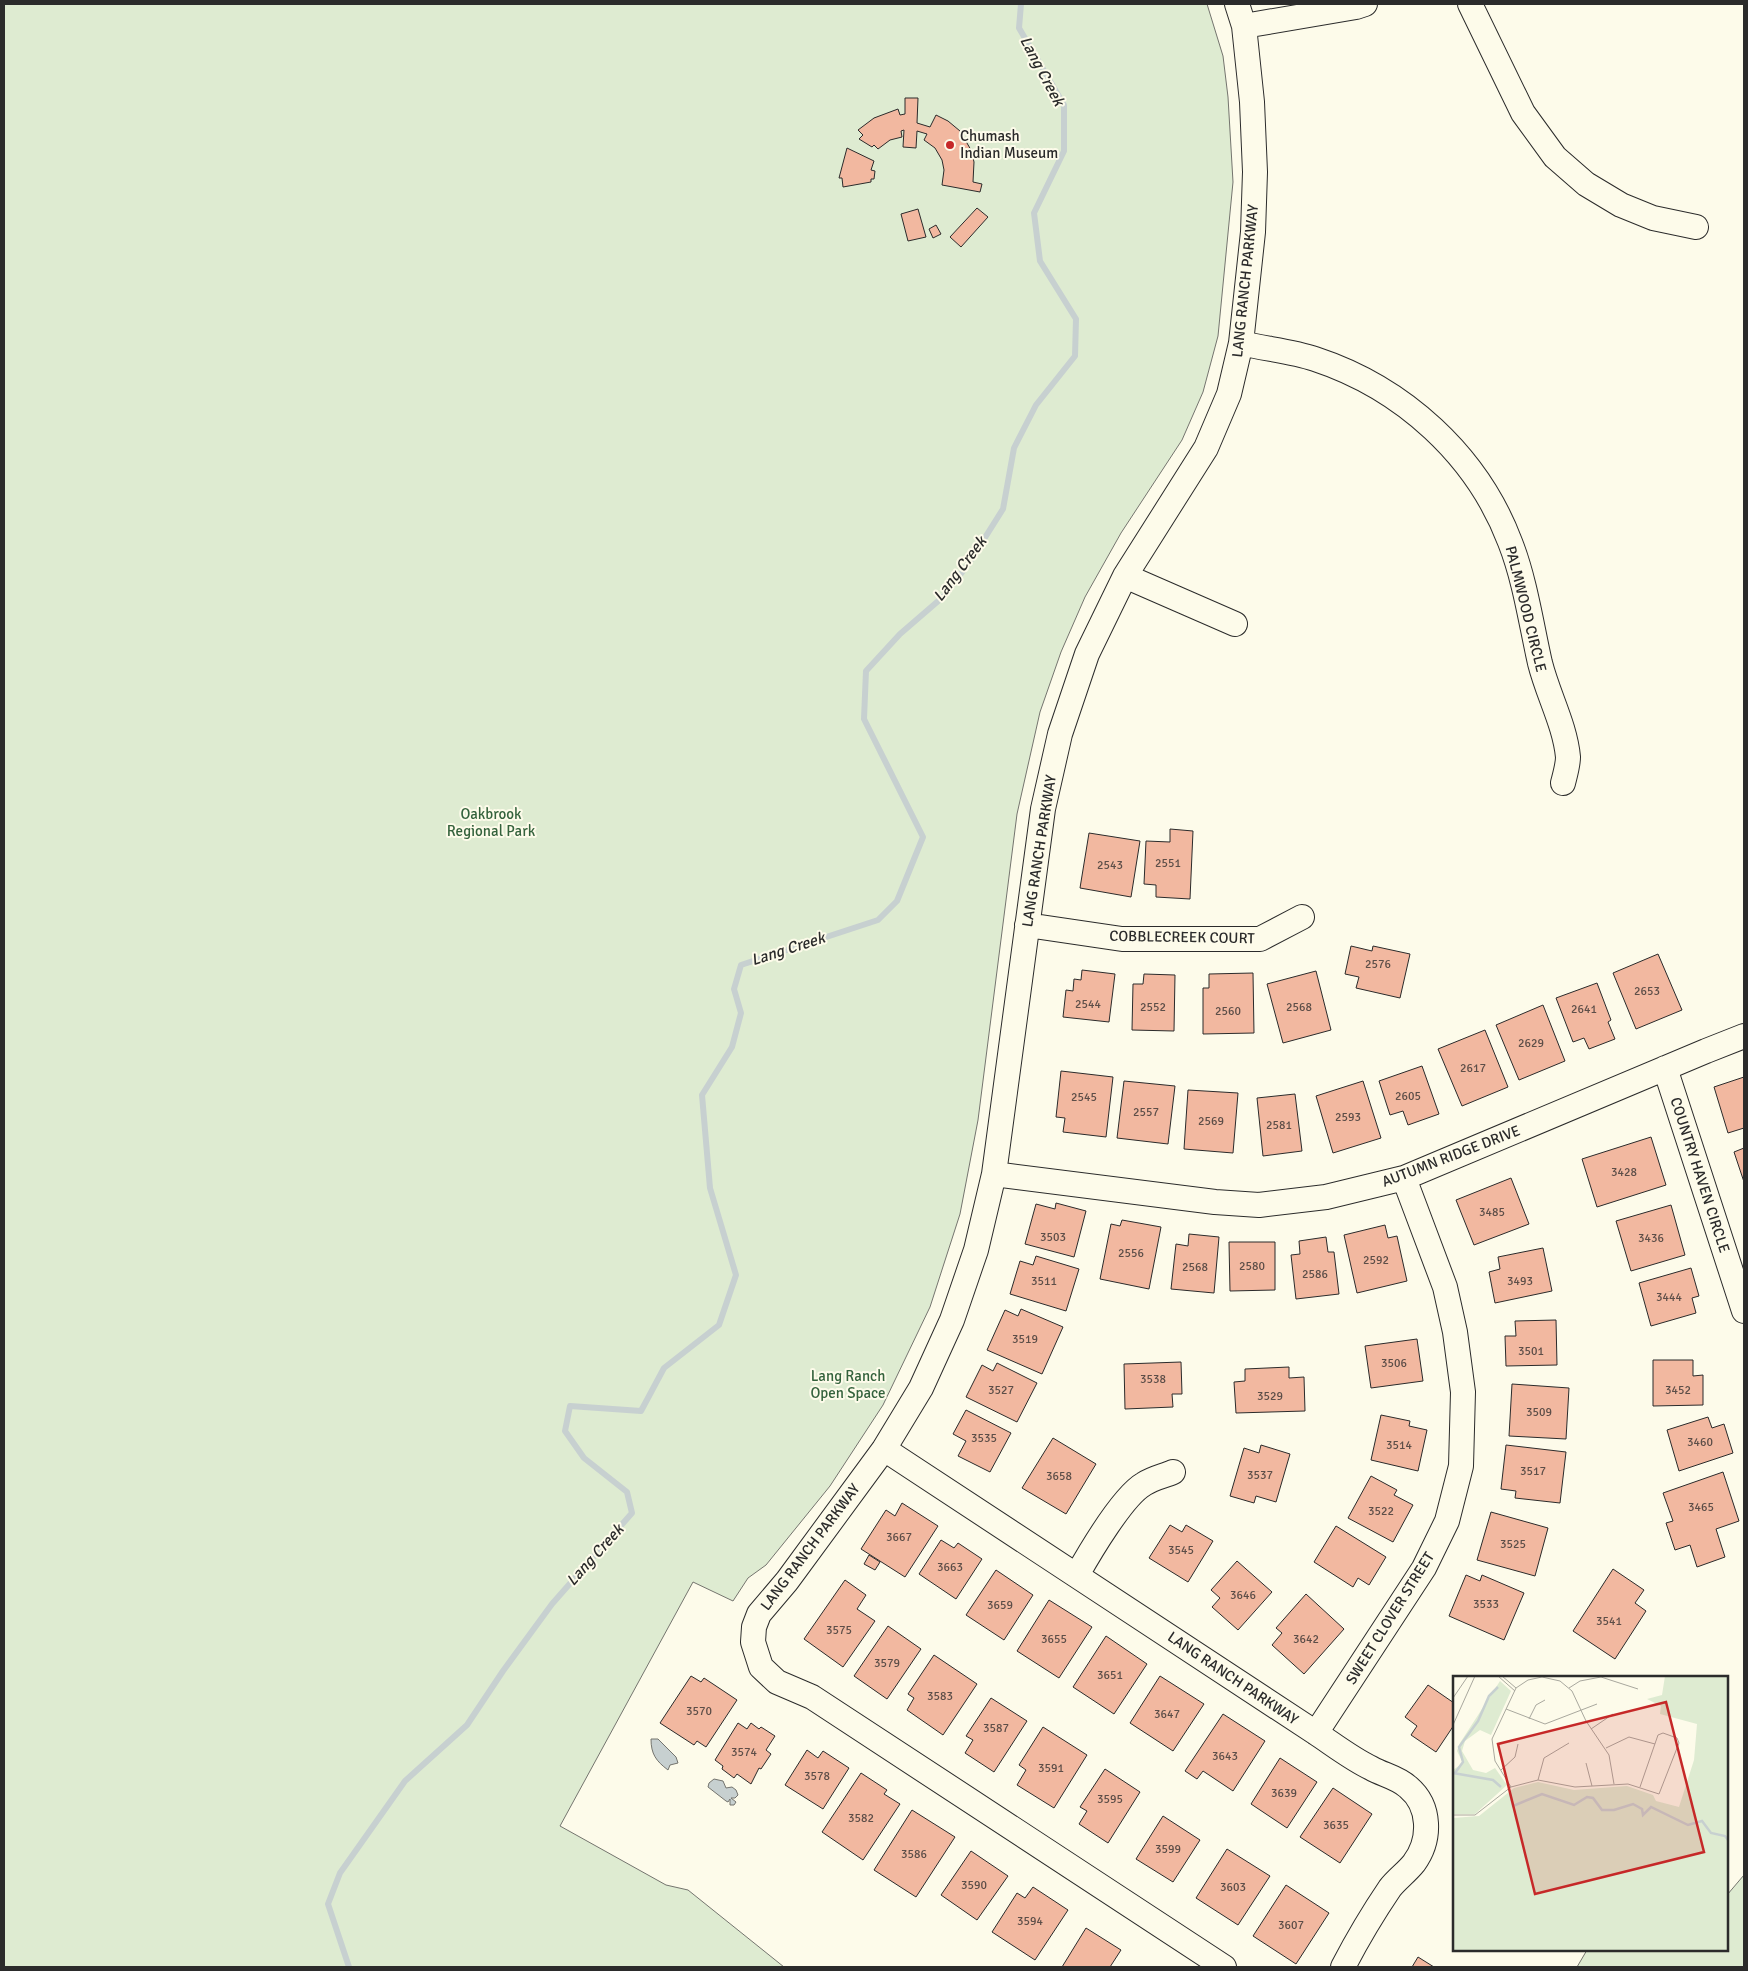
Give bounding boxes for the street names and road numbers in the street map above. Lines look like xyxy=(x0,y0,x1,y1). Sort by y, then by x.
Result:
street label: LANG RANCH PARKWAY xyxy=(1228,203,1262,358)
street label: PALMWOOD CIRCLE xyxy=(1502,544,1550,674)
street label: LANG RANCH PARKWAY xyxy=(1018,773,1060,928)
street label: COBBLECREEK COURT xyxy=(1109,927,1255,947)
street label: COUNTRY HAVEN CIRCLE xyxy=(1666,1095,1734,1255)
street label: AUTUMN RIDGE DRIVE xyxy=(1379,1121,1523,1191)
street label: LANG RANCH PARKWAY xyxy=(757,1480,864,1614)
street label: SWEET CLOVER STREET xyxy=(1342,1548,1438,1688)
street label: LANG RANCH PARKWAY xyxy=(1164,1628,1302,1729)

